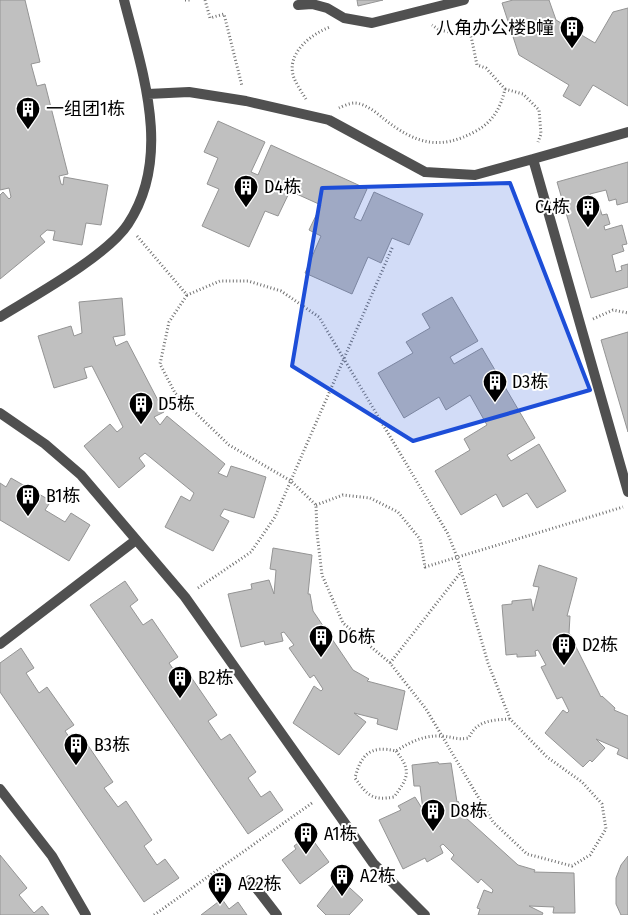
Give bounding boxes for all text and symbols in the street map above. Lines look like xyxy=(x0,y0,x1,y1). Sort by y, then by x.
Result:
building icon: 八角办公楼B幢 xyxy=(559,15,585,49)
place label: 八角办公楼B幢 xyxy=(436,17,554,39)
building icon: 一组团1栋 xyxy=(15,96,41,130)
place label: 一组团1栋 xyxy=(46,98,125,120)
building icon: D4栋 xyxy=(233,174,259,208)
place label: D4栋 xyxy=(264,176,301,198)
building icon: C4栋 xyxy=(575,194,601,228)
place label: C4栋 xyxy=(535,196,570,218)
building icon: D3栋 xyxy=(482,369,508,403)
place label: D3栋 xyxy=(512,371,548,393)
building icon: D5栋 xyxy=(128,391,154,425)
place label: D5栋 xyxy=(158,393,195,415)
building icon: B1栋 xyxy=(15,483,41,517)
place label: B1栋 xyxy=(46,485,80,507)
building icon: D6栋 xyxy=(308,624,334,658)
place label: D6栋 xyxy=(338,626,375,648)
building icon: D2栋 xyxy=(551,632,577,666)
place label: D2栋 xyxy=(582,634,618,656)
building icon: B2栋 xyxy=(167,665,193,699)
place label: B2栋 xyxy=(198,667,234,689)
building icon: B3栋 xyxy=(63,732,89,766)
place label: B3栋 xyxy=(94,734,130,756)
building icon: D8栋 xyxy=(420,798,446,832)
place label: D8栋 xyxy=(450,800,487,822)
building icon: A1栋 xyxy=(293,821,319,855)
place label: A1栋 xyxy=(324,823,358,845)
building icon: A2栋 xyxy=(329,863,355,897)
place label: A2栋 xyxy=(360,865,396,887)
building icon: A22栋 xyxy=(207,871,233,905)
place label: A22栋 xyxy=(238,873,282,895)

